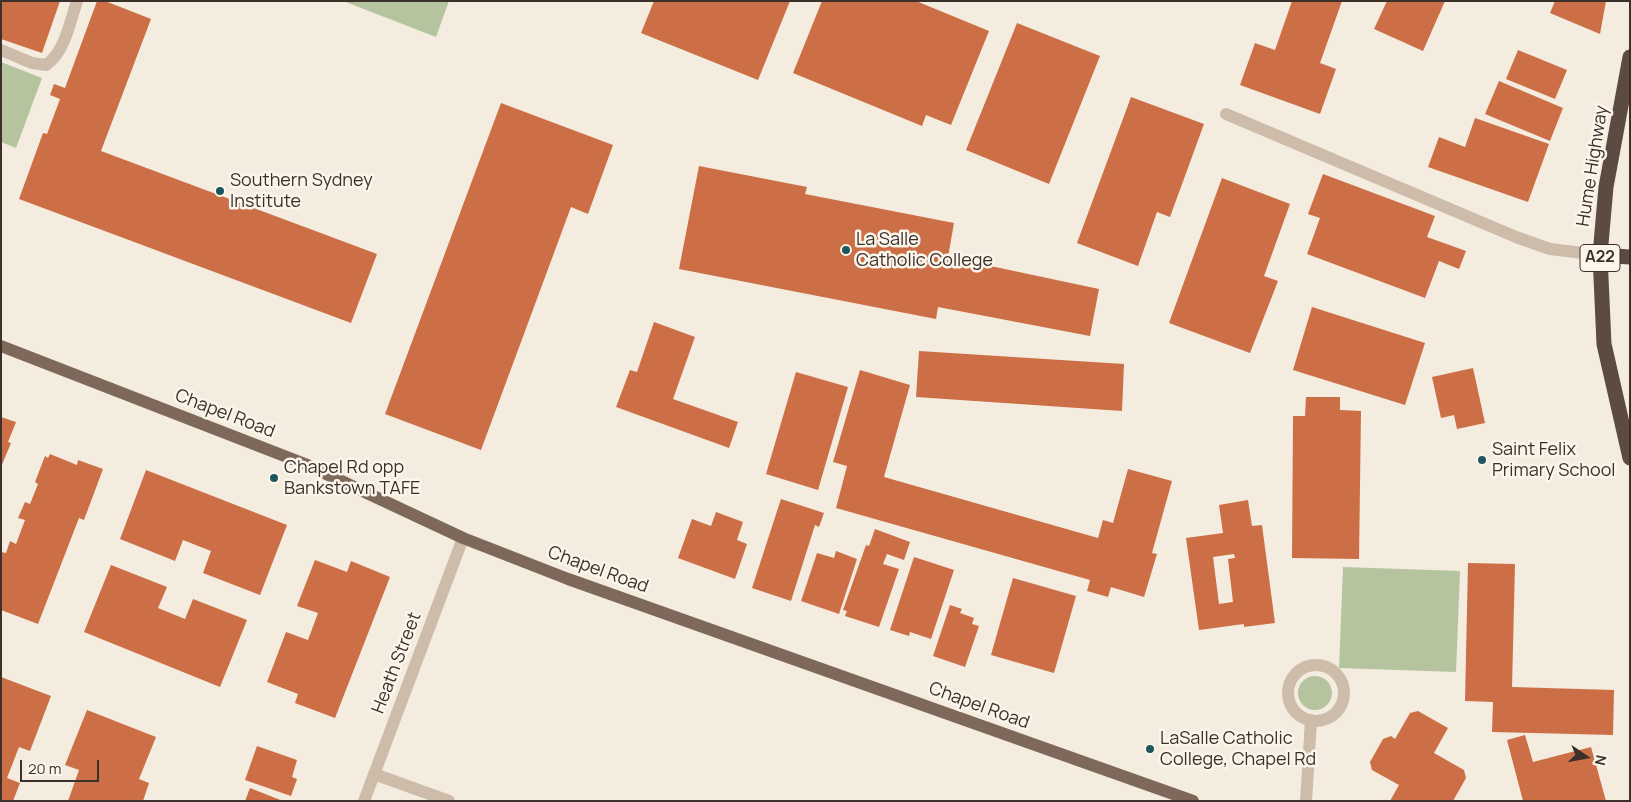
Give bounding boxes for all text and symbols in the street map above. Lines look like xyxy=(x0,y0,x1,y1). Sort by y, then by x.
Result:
street label: Hume Highway xyxy=(1573,104,1613,228)
place label: Southern Sydney Institute xyxy=(230,170,373,212)
marker: Southern Sydney Institute xyxy=(214,185,226,197)
place label: La Salle Catholic College xyxy=(856,229,993,272)
marker: La Salle Catholic College xyxy=(840,244,852,256)
road number: A22 xyxy=(1580,244,1620,272)
street label: Chapel Road xyxy=(172,385,278,443)
place label: Saint Felix Primary School xyxy=(1492,439,1616,482)
marker: Saint Felix Primary School xyxy=(1476,454,1488,466)
place label: Chapel Rd opp Bankstown TAFE xyxy=(284,457,420,499)
marker: Chapel Rd opp Bankstown TAFE xyxy=(268,472,280,484)
street label: Chapel Road xyxy=(545,542,651,598)
street label: Heath Street xyxy=(368,609,426,717)
street label: Chapel Road xyxy=(926,678,1032,734)
place label: LaSalle Catholic College, Chapel Rd xyxy=(1160,728,1316,771)
north arrow xyxy=(1561,732,1611,782)
marker: LaSalle Catholic College, Chapel Rd xyxy=(1144,743,1156,755)
scale bar xyxy=(22,750,101,782)
text: N xyxy=(1591,753,1611,767)
text: 20 m xyxy=(28,758,61,779)

